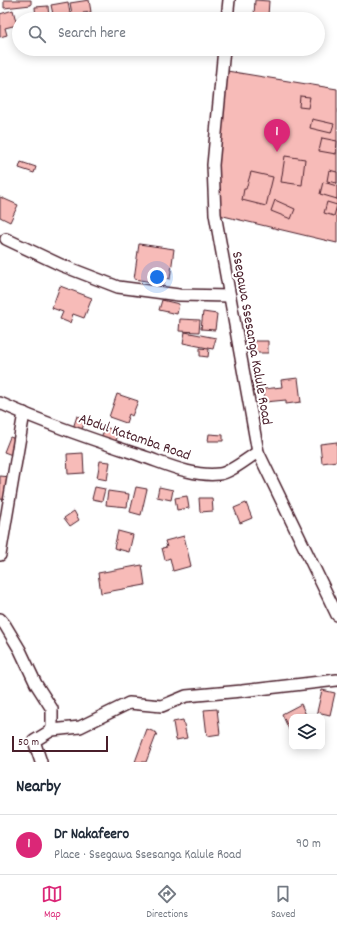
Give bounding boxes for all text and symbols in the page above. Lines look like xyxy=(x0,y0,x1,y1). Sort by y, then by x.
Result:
search box xyxy=(12,12,325,56)
icon: search xyxy=(26,23,48,45)
text: Search here xyxy=(58,23,126,45)
pin: 1 xyxy=(264,119,290,152)
street label: Ssegawa Ssesanga Kalule Road xyxy=(225,250,277,427)
your location xyxy=(147,267,167,287)
street label: Abdul Katamba Road xyxy=(75,408,193,467)
map controls xyxy=(289,714,325,750)
button: layers xyxy=(289,714,325,750)
scale bar xyxy=(12,734,108,753)
text: 50 m xyxy=(18,735,39,751)
text: Nearby xyxy=(16,776,60,800)
text: Dr Nakafeero xyxy=(54,824,129,846)
text: 1 xyxy=(28,835,30,854)
text: 90 m xyxy=(296,835,321,854)
text: Place · Ssegawa Ssesanga Kalule Road xyxy=(54,846,241,865)
tab: Map xyxy=(41,883,63,923)
tab: Directions xyxy=(146,883,188,923)
tab: Saved xyxy=(271,883,296,923)

